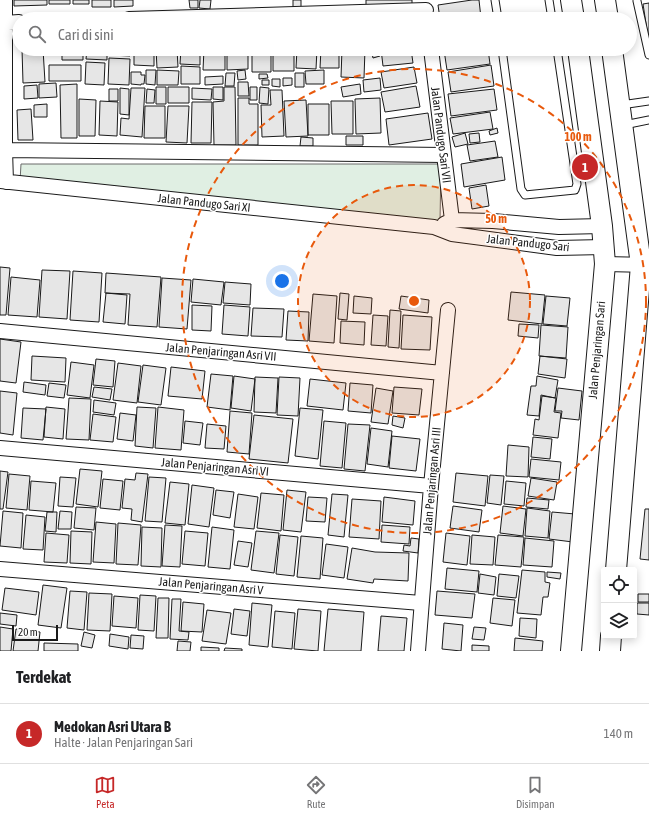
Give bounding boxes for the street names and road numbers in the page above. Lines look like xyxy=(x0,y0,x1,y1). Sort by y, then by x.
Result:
street label: Jalan Pandugo Sari VII xyxy=(428,86,454,184)
street label: Jalan Pandugo Sari XI xyxy=(157,191,251,215)
street label: Jalan Pandugo Sari xyxy=(486,232,570,254)
street label: Jalan Penjaringan Sari xyxy=(586,301,608,399)
street label: Jalan Penjaringan Asri VII xyxy=(165,340,277,364)
street label: Jalan Penjaringan Asri III xyxy=(420,426,444,536)
street label: Jalan Penjaringan Asri VI xyxy=(161,455,269,479)
street label: Jalan Penjaringan Asri V xyxy=(158,574,264,598)

